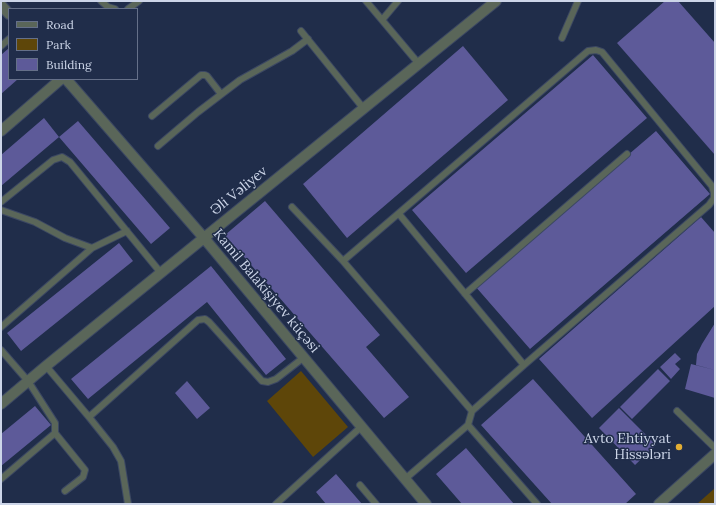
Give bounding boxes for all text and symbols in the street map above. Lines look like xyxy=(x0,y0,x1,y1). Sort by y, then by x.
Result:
legend xyxy=(8,8,138,80)
text: Road xyxy=(46,17,74,32)
text: Park xyxy=(46,37,71,52)
text: Building xyxy=(46,57,92,72)
street label: Əli Vəliyev xyxy=(207,163,271,219)
street label: Kamil Balakişiyev küçəsi xyxy=(209,226,323,356)
place label: Avto Ehtiyyat Hissәlәri xyxy=(584,431,671,464)
marker: Avto Ehtiyyat Hissәlәri xyxy=(674,442,684,452)

